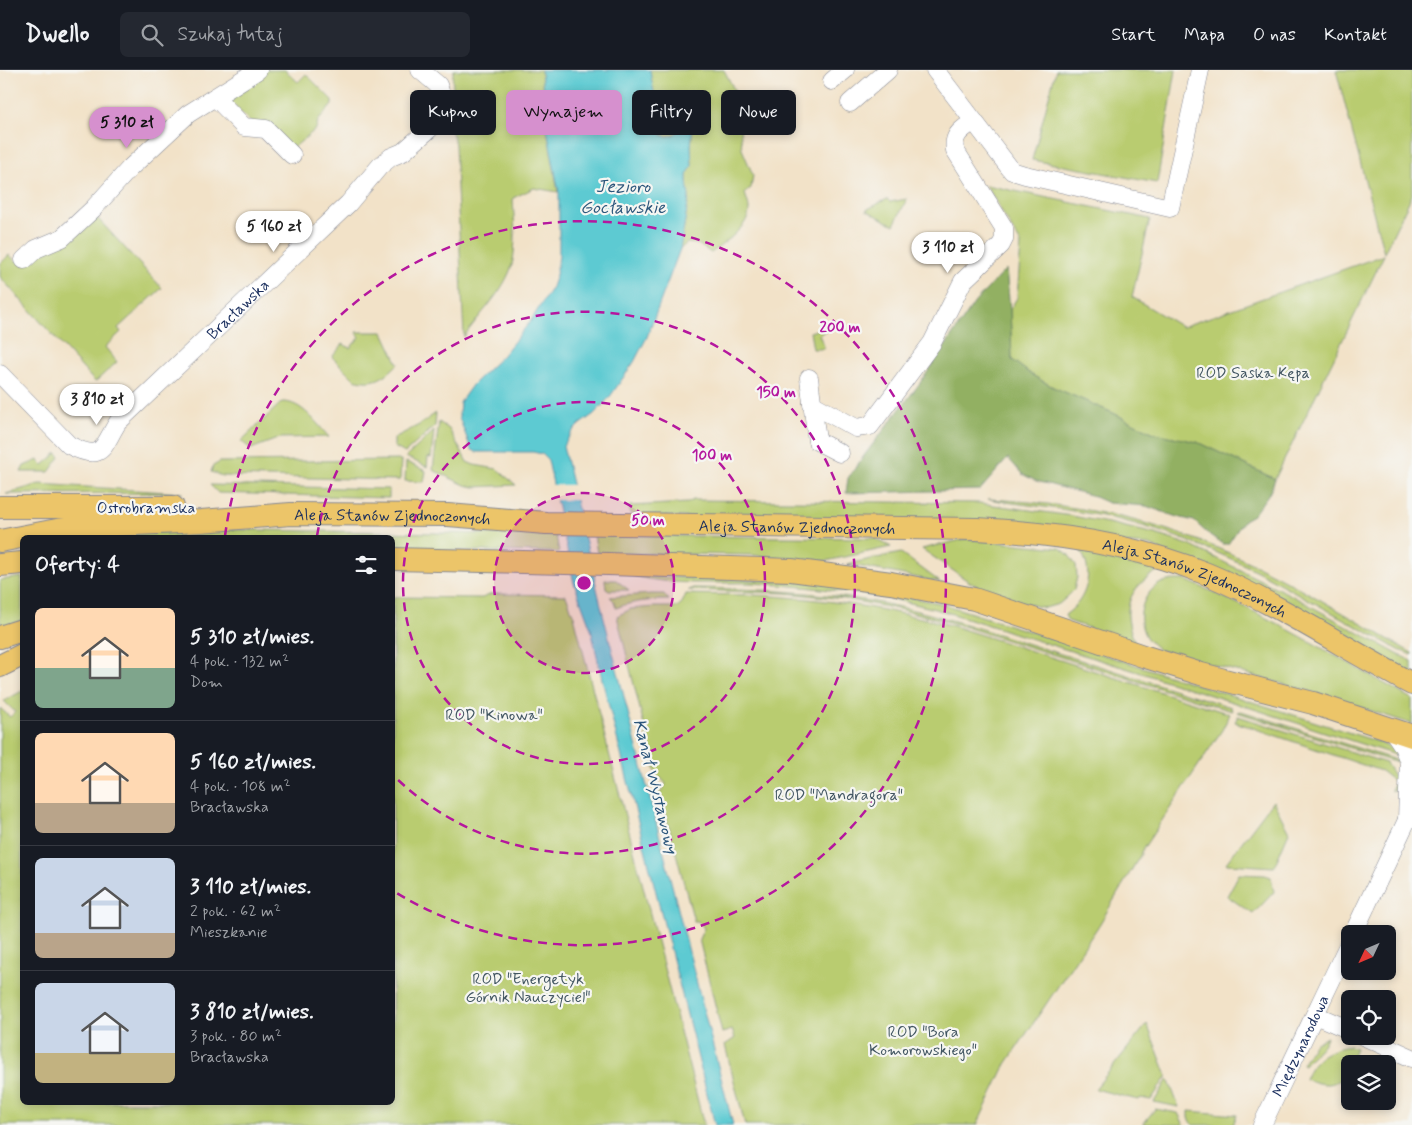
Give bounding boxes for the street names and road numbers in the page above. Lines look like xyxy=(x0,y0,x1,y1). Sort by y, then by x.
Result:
street label: Bracławska xyxy=(203,275,274,345)
street label: Ostrobramska xyxy=(97,498,195,519)
street label: Aleja Stanów Zjednoczonych xyxy=(294,505,491,530)
street label: Aleja Stanów Zjednoczonych xyxy=(698,516,895,540)
street label: Aleja Stanów Zjednoczonych xyxy=(1100,534,1290,623)
street label: Międzynarodowa xyxy=(1268,992,1335,1101)

